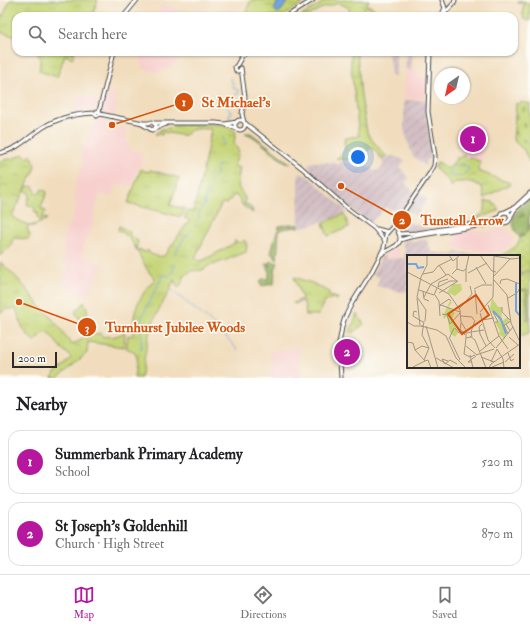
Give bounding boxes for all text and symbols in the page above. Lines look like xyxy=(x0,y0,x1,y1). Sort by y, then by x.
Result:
search box xyxy=(12,12,518,56)
icon: search xyxy=(26,23,48,45)
text: Search here xyxy=(58,25,127,44)
north arrow xyxy=(434,68,470,104)
callout: St Michael's xyxy=(174,89,278,115)
text: St Michael's xyxy=(202,94,271,111)
text: 1 xyxy=(182,95,186,110)
pin: 1 xyxy=(460,124,486,154)
your location xyxy=(348,147,368,167)
callout: Tunstall Arrow xyxy=(392,207,511,233)
text: Tunstall Arrow xyxy=(419,212,505,229)
text: 2 xyxy=(399,213,405,228)
inset map xyxy=(407,255,520,368)
callout: Turnhurst Jubilee Woods xyxy=(77,314,253,340)
text: Turnhurst Jubilee Woods xyxy=(104,319,245,337)
text: 3 xyxy=(85,321,90,336)
pin: 2 xyxy=(334,337,360,367)
scale bar xyxy=(12,350,57,369)
text: 200 m xyxy=(18,352,46,365)
text: Nearby xyxy=(16,394,67,415)
text: 2 results xyxy=(471,396,514,412)
text: Summerbank Primary Academy xyxy=(55,445,243,464)
text: 1 xyxy=(28,454,32,470)
text: 520 m xyxy=(481,454,513,470)
text: School xyxy=(55,464,90,480)
text: St Joseph's Goldenhill xyxy=(55,517,187,536)
text: 2 xyxy=(27,526,33,542)
text: 870 m xyxy=(481,526,513,542)
text: Church · High Street xyxy=(55,536,164,552)
tab: Map xyxy=(73,584,95,621)
tab: Directions xyxy=(240,584,287,621)
tab: Saved xyxy=(432,584,457,621)

